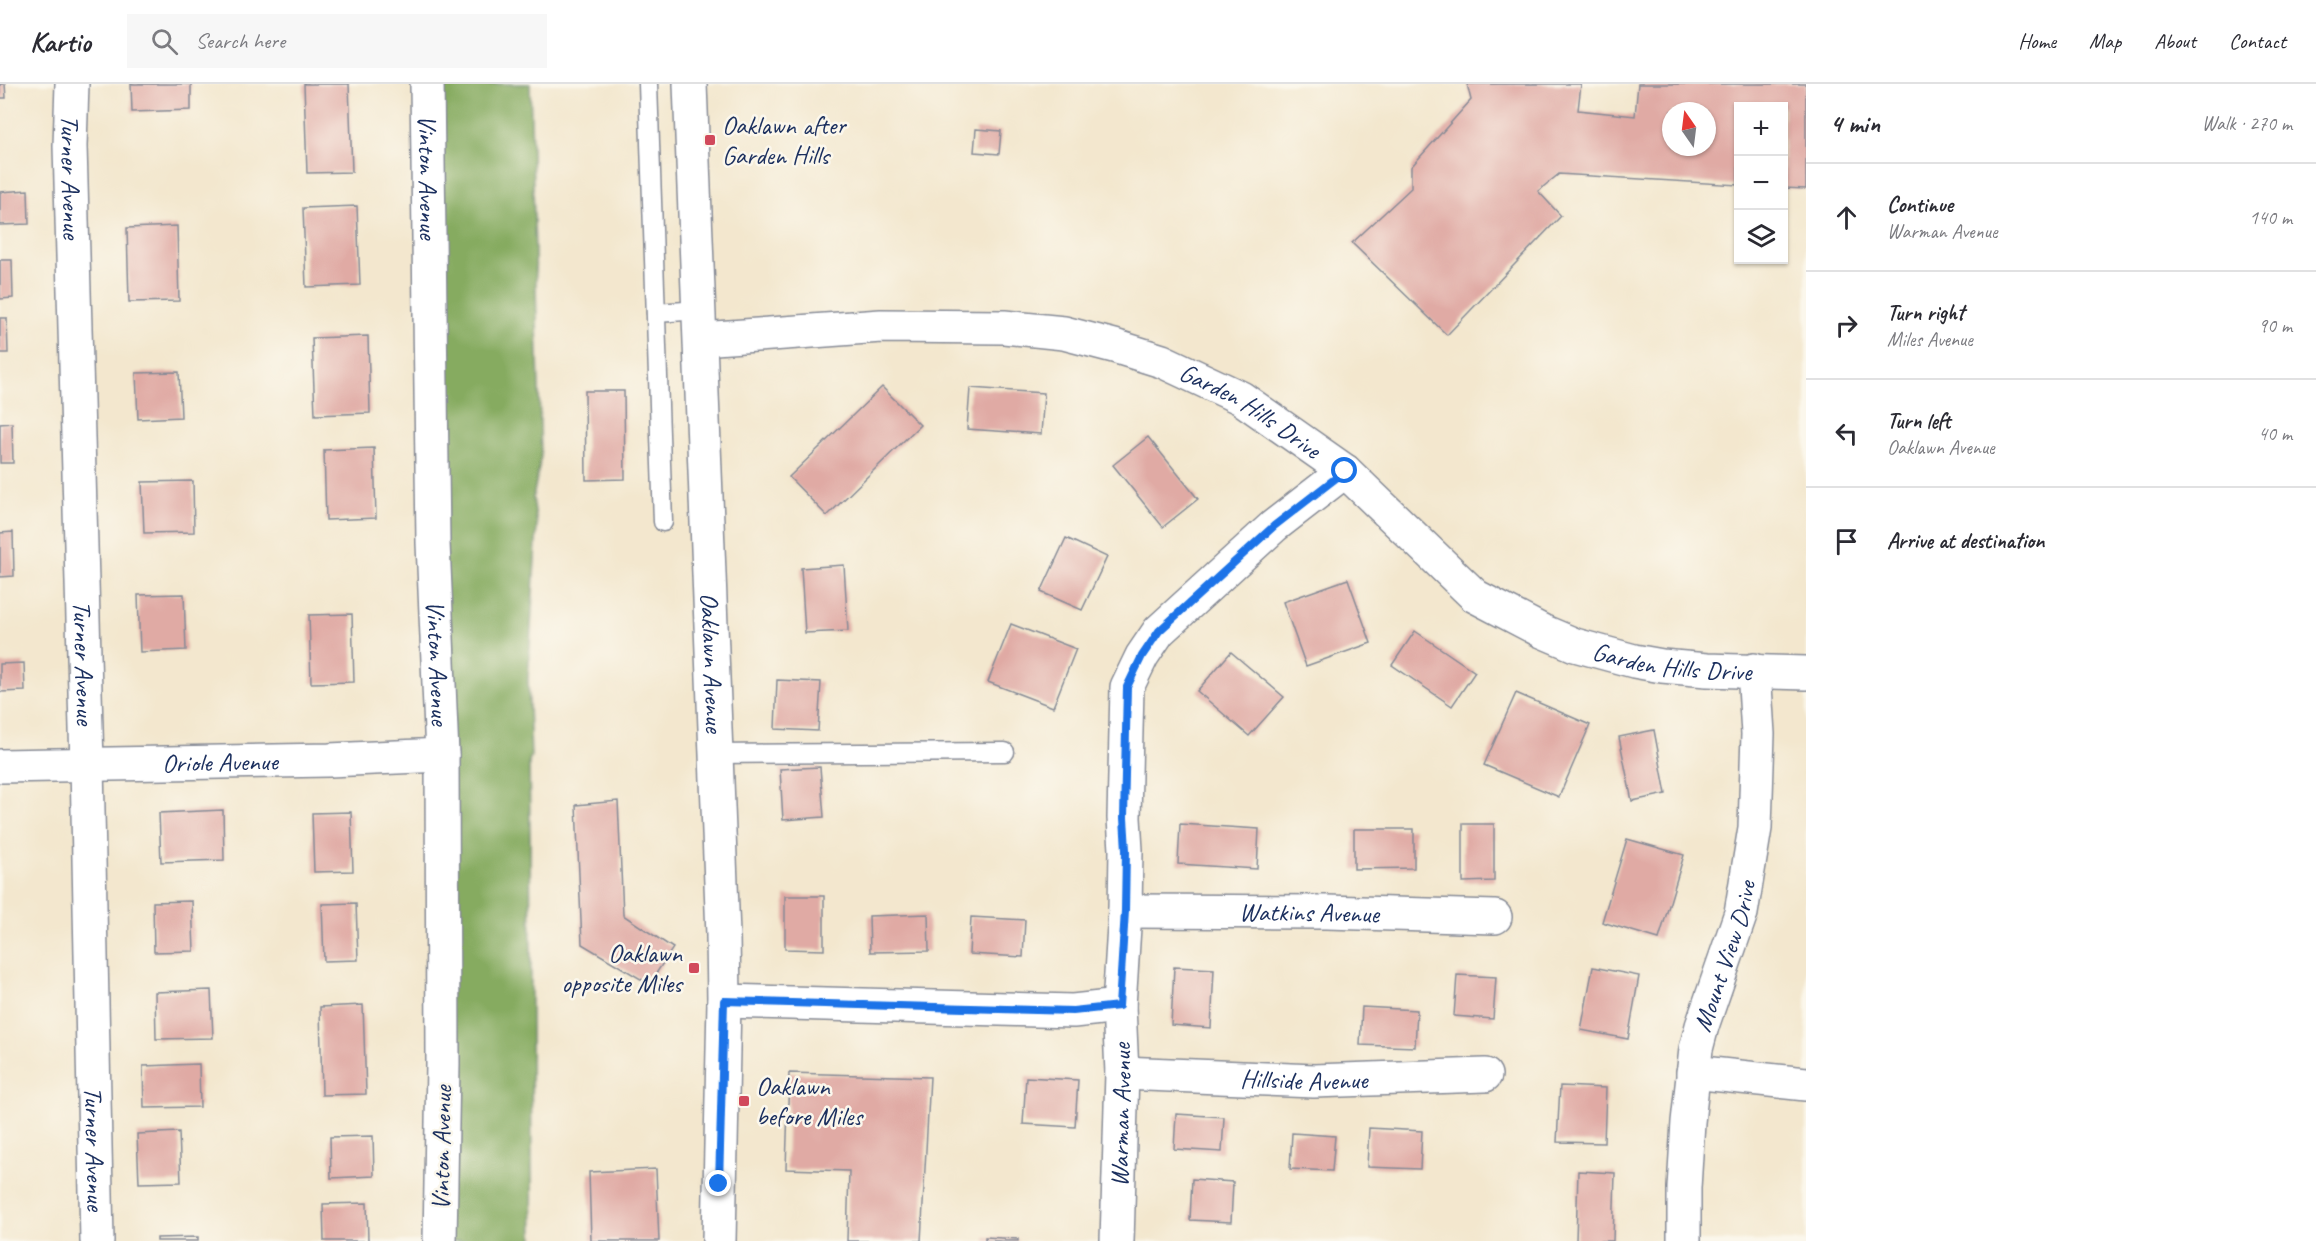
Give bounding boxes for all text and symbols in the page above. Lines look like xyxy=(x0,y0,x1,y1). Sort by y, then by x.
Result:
search box xyxy=(127,14,547,68)
text: Kartio xyxy=(30,24,91,59)
icon: search xyxy=(148,25,181,58)
text: Search here xyxy=(196,27,285,55)
text: Home xyxy=(2018,28,2056,54)
text: Map xyxy=(2089,28,2121,54)
text: About xyxy=(2154,28,2196,54)
text: Contact xyxy=(2229,28,2286,54)
north arrow xyxy=(1662,102,1716,156)
map controls xyxy=(1734,102,1788,264)
button: + xyxy=(1734,102,1788,156)
text: 4 min xyxy=(1830,107,1880,140)
place label: Oaklawn after Garden Hills xyxy=(722,109,847,172)
text: Walk · 270 m xyxy=(2202,111,2292,136)
street label: Turner Avenue xyxy=(53,114,89,241)
street label: Vinton Avenue xyxy=(410,114,445,241)
marker: Oaklawn after Garden Hills xyxy=(703,133,717,147)
button: − xyxy=(1734,156,1788,210)
text: Continue xyxy=(1887,191,1953,219)
icon: ahead xyxy=(1830,201,1863,234)
text: 140 m xyxy=(2249,205,2292,230)
button: layers xyxy=(1734,210,1788,264)
text: Warman Avenue xyxy=(1887,219,1997,244)
text: Turn right xyxy=(1887,299,1964,327)
icon: right xyxy=(1830,309,1863,342)
text: 90 m xyxy=(2258,313,2292,338)
text: Miles Avenue xyxy=(1887,327,1973,352)
street label: Garden Hills Drive xyxy=(1174,356,1328,467)
text: Turn left xyxy=(1887,407,1951,435)
icon: left xyxy=(1830,417,1863,450)
text: 40 m xyxy=(2258,421,2292,446)
text: Oaklawn Avenue xyxy=(1887,435,1995,460)
route start xyxy=(1331,457,1357,483)
icon: arrive xyxy=(1830,525,1863,558)
text: Arrive at destination xyxy=(1887,527,2044,555)
street label: Oaklawn Avenue xyxy=(693,592,731,735)
street label: Turner Avenue xyxy=(66,600,102,727)
street label: Vinton Avenue xyxy=(418,600,457,728)
street label: Garden Hills Drive xyxy=(1589,635,1753,688)
street label: Oriole Avenue xyxy=(162,745,280,780)
street label: Mount View Drive xyxy=(1685,877,1763,1036)
street label: Watkins Avenue xyxy=(1239,896,1381,931)
place label: Oaklawn opposite Miles xyxy=(562,937,684,1000)
marker: Oaklawn opposite Miles xyxy=(687,961,701,975)
street label: Warman Avenue xyxy=(1103,1041,1139,1187)
street label: Hillside Avenue xyxy=(1240,1062,1370,1098)
place label: Oaklawn before Miles xyxy=(756,1070,864,1133)
street label: Vinton Avenue xyxy=(424,1084,459,1211)
street label: Turner Avenue xyxy=(77,1086,112,1213)
marker: Oaklawn before Miles xyxy=(737,1094,751,1108)
route end xyxy=(705,1170,731,1196)

